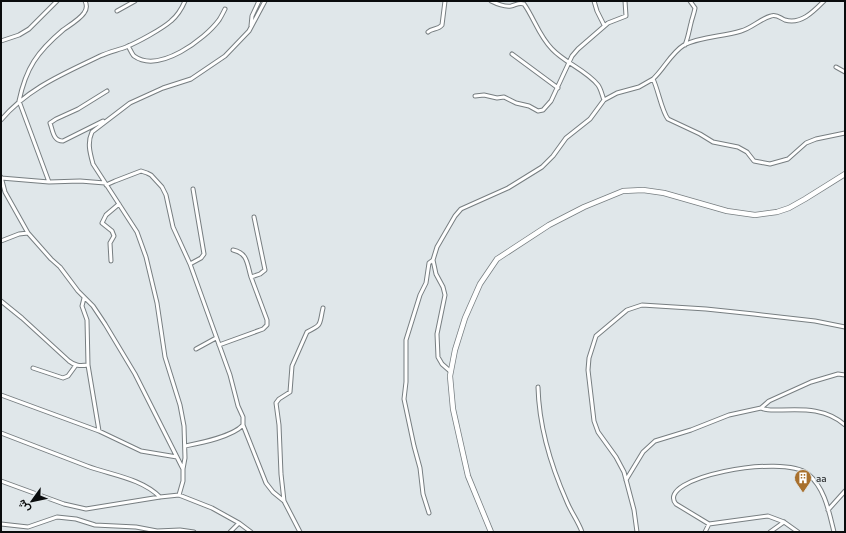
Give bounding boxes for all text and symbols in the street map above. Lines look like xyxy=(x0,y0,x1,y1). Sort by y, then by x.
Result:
building icon: aa xyxy=(793,468,813,493)
place label: aa xyxy=(816,472,826,484)
north arrow xyxy=(12,481,52,521)
text: ش xyxy=(14,497,33,516)

